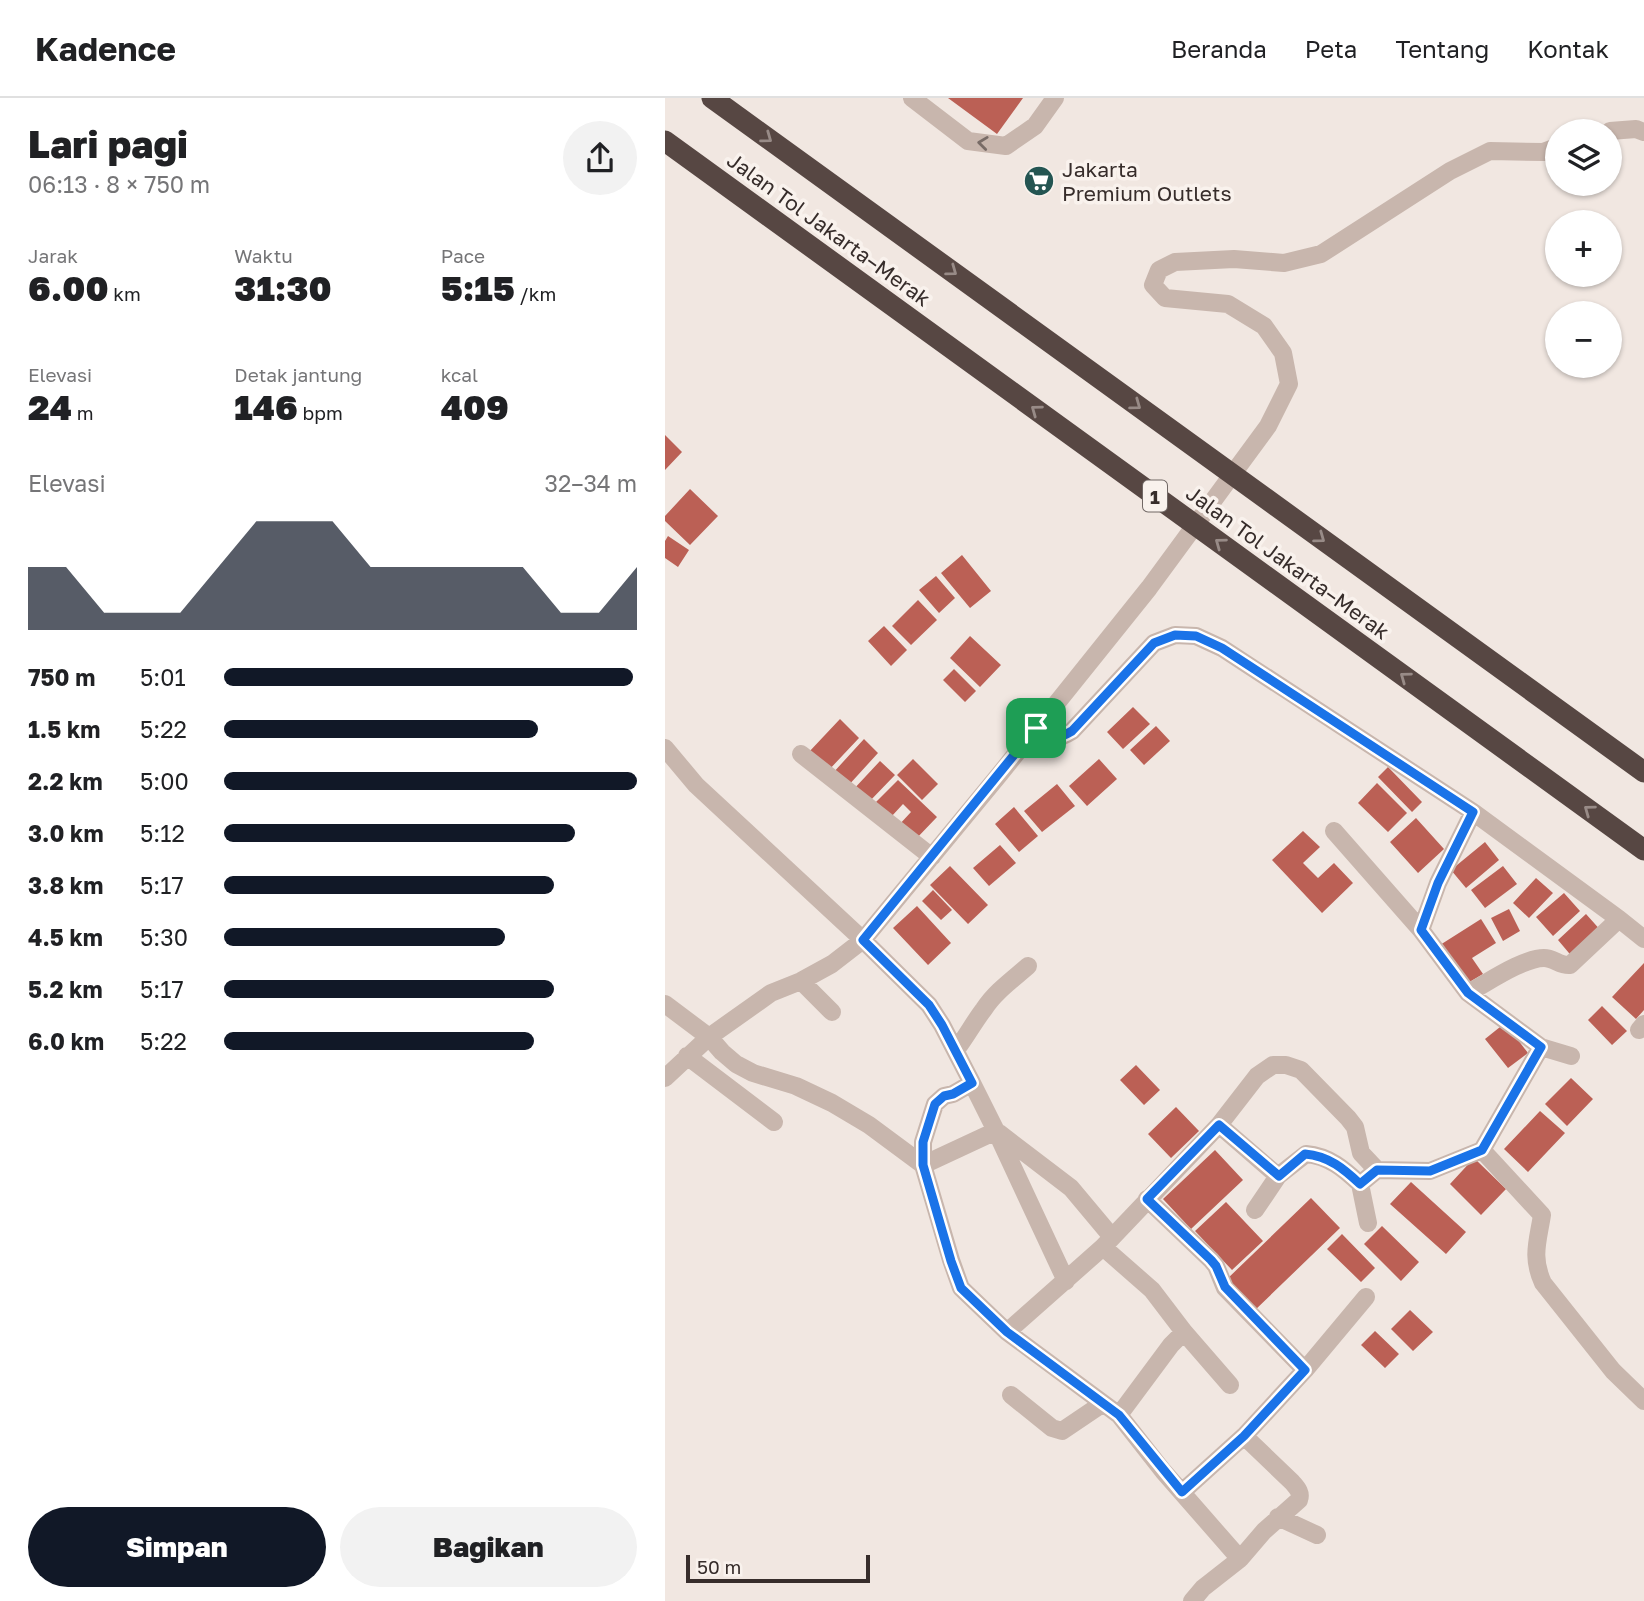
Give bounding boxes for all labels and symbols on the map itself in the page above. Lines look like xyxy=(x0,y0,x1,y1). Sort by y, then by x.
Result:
one-way arrow xyxy=(759,130,772,142)
one-way arrow xyxy=(977,135,989,150)
street label: Jalan Tol Jakarta–Merak xyxy=(722,146,936,312)
place label: Jakarta Premium Outlets xyxy=(1062,156,1232,206)
supermarket icon: Jakarta Premium Outlets xyxy=(1022,164,1056,198)
one-way arrow xyxy=(944,263,957,275)
one-way arrow xyxy=(1128,396,1141,409)
one-way arrow xyxy=(1031,406,1044,418)
street label: Jalan Tol Jakarta–Merak xyxy=(1181,479,1395,645)
road number: 1 xyxy=(1143,480,1167,512)
one-way arrow xyxy=(1313,530,1325,542)
one-way arrow xyxy=(1215,539,1228,551)
one-way arrow xyxy=(1400,673,1412,685)
pin xyxy=(1006,698,1066,758)
one-way arrow xyxy=(1584,806,1597,818)
scale bar xyxy=(686,1552,870,1584)

